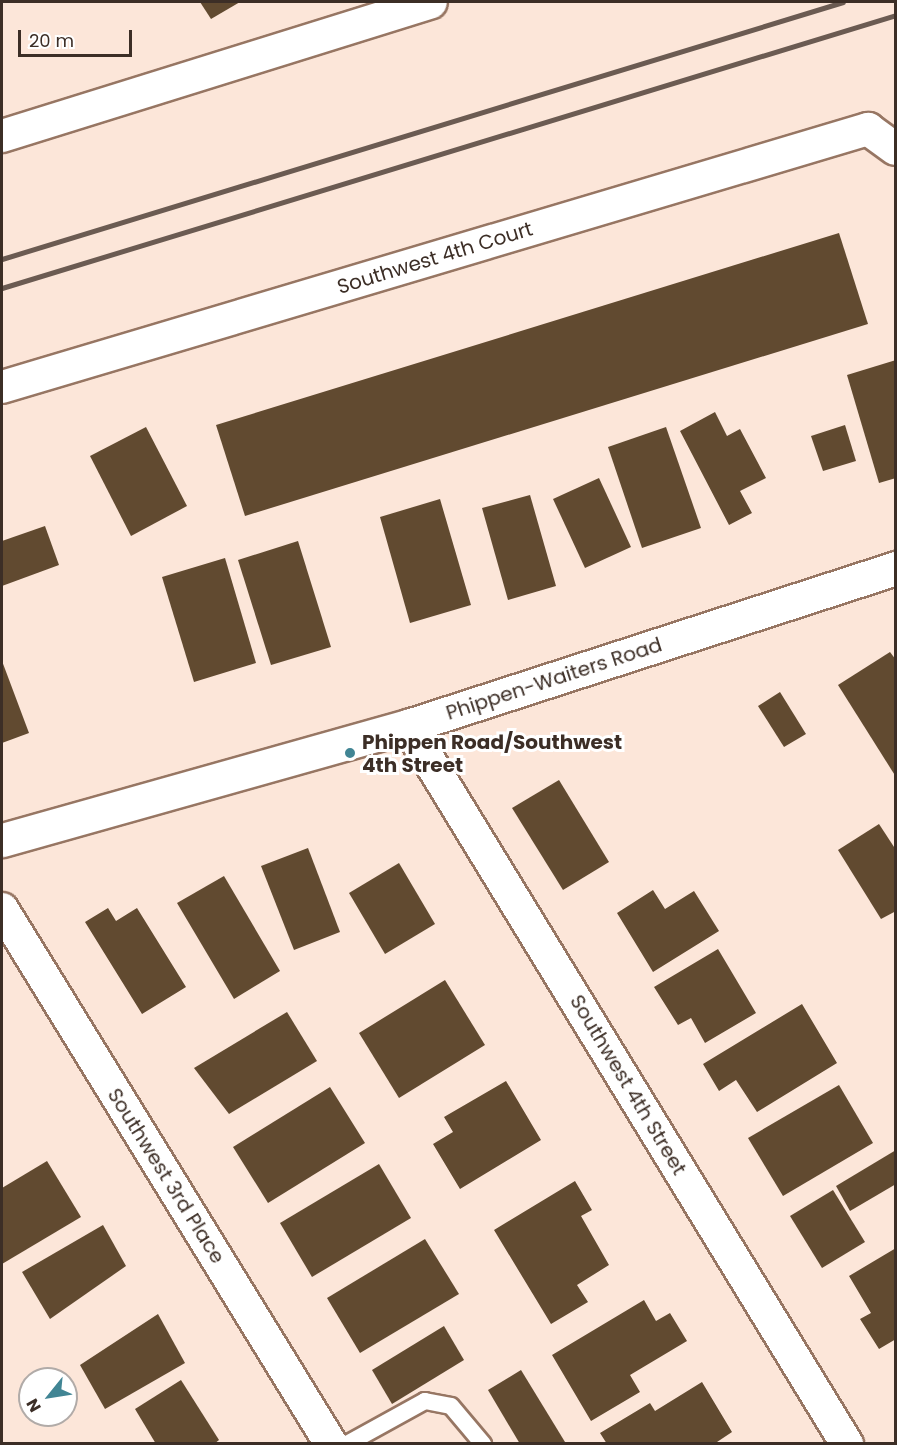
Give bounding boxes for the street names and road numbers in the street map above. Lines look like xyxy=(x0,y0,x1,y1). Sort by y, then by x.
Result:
street label: Southwest 4th Court xyxy=(334,217,536,299)
street label: Phippen-Waiters Road xyxy=(443,633,665,725)
street label: Southwest 4th Street xyxy=(565,991,691,1179)
street label: Southwest 3rd Place xyxy=(102,1084,230,1268)

